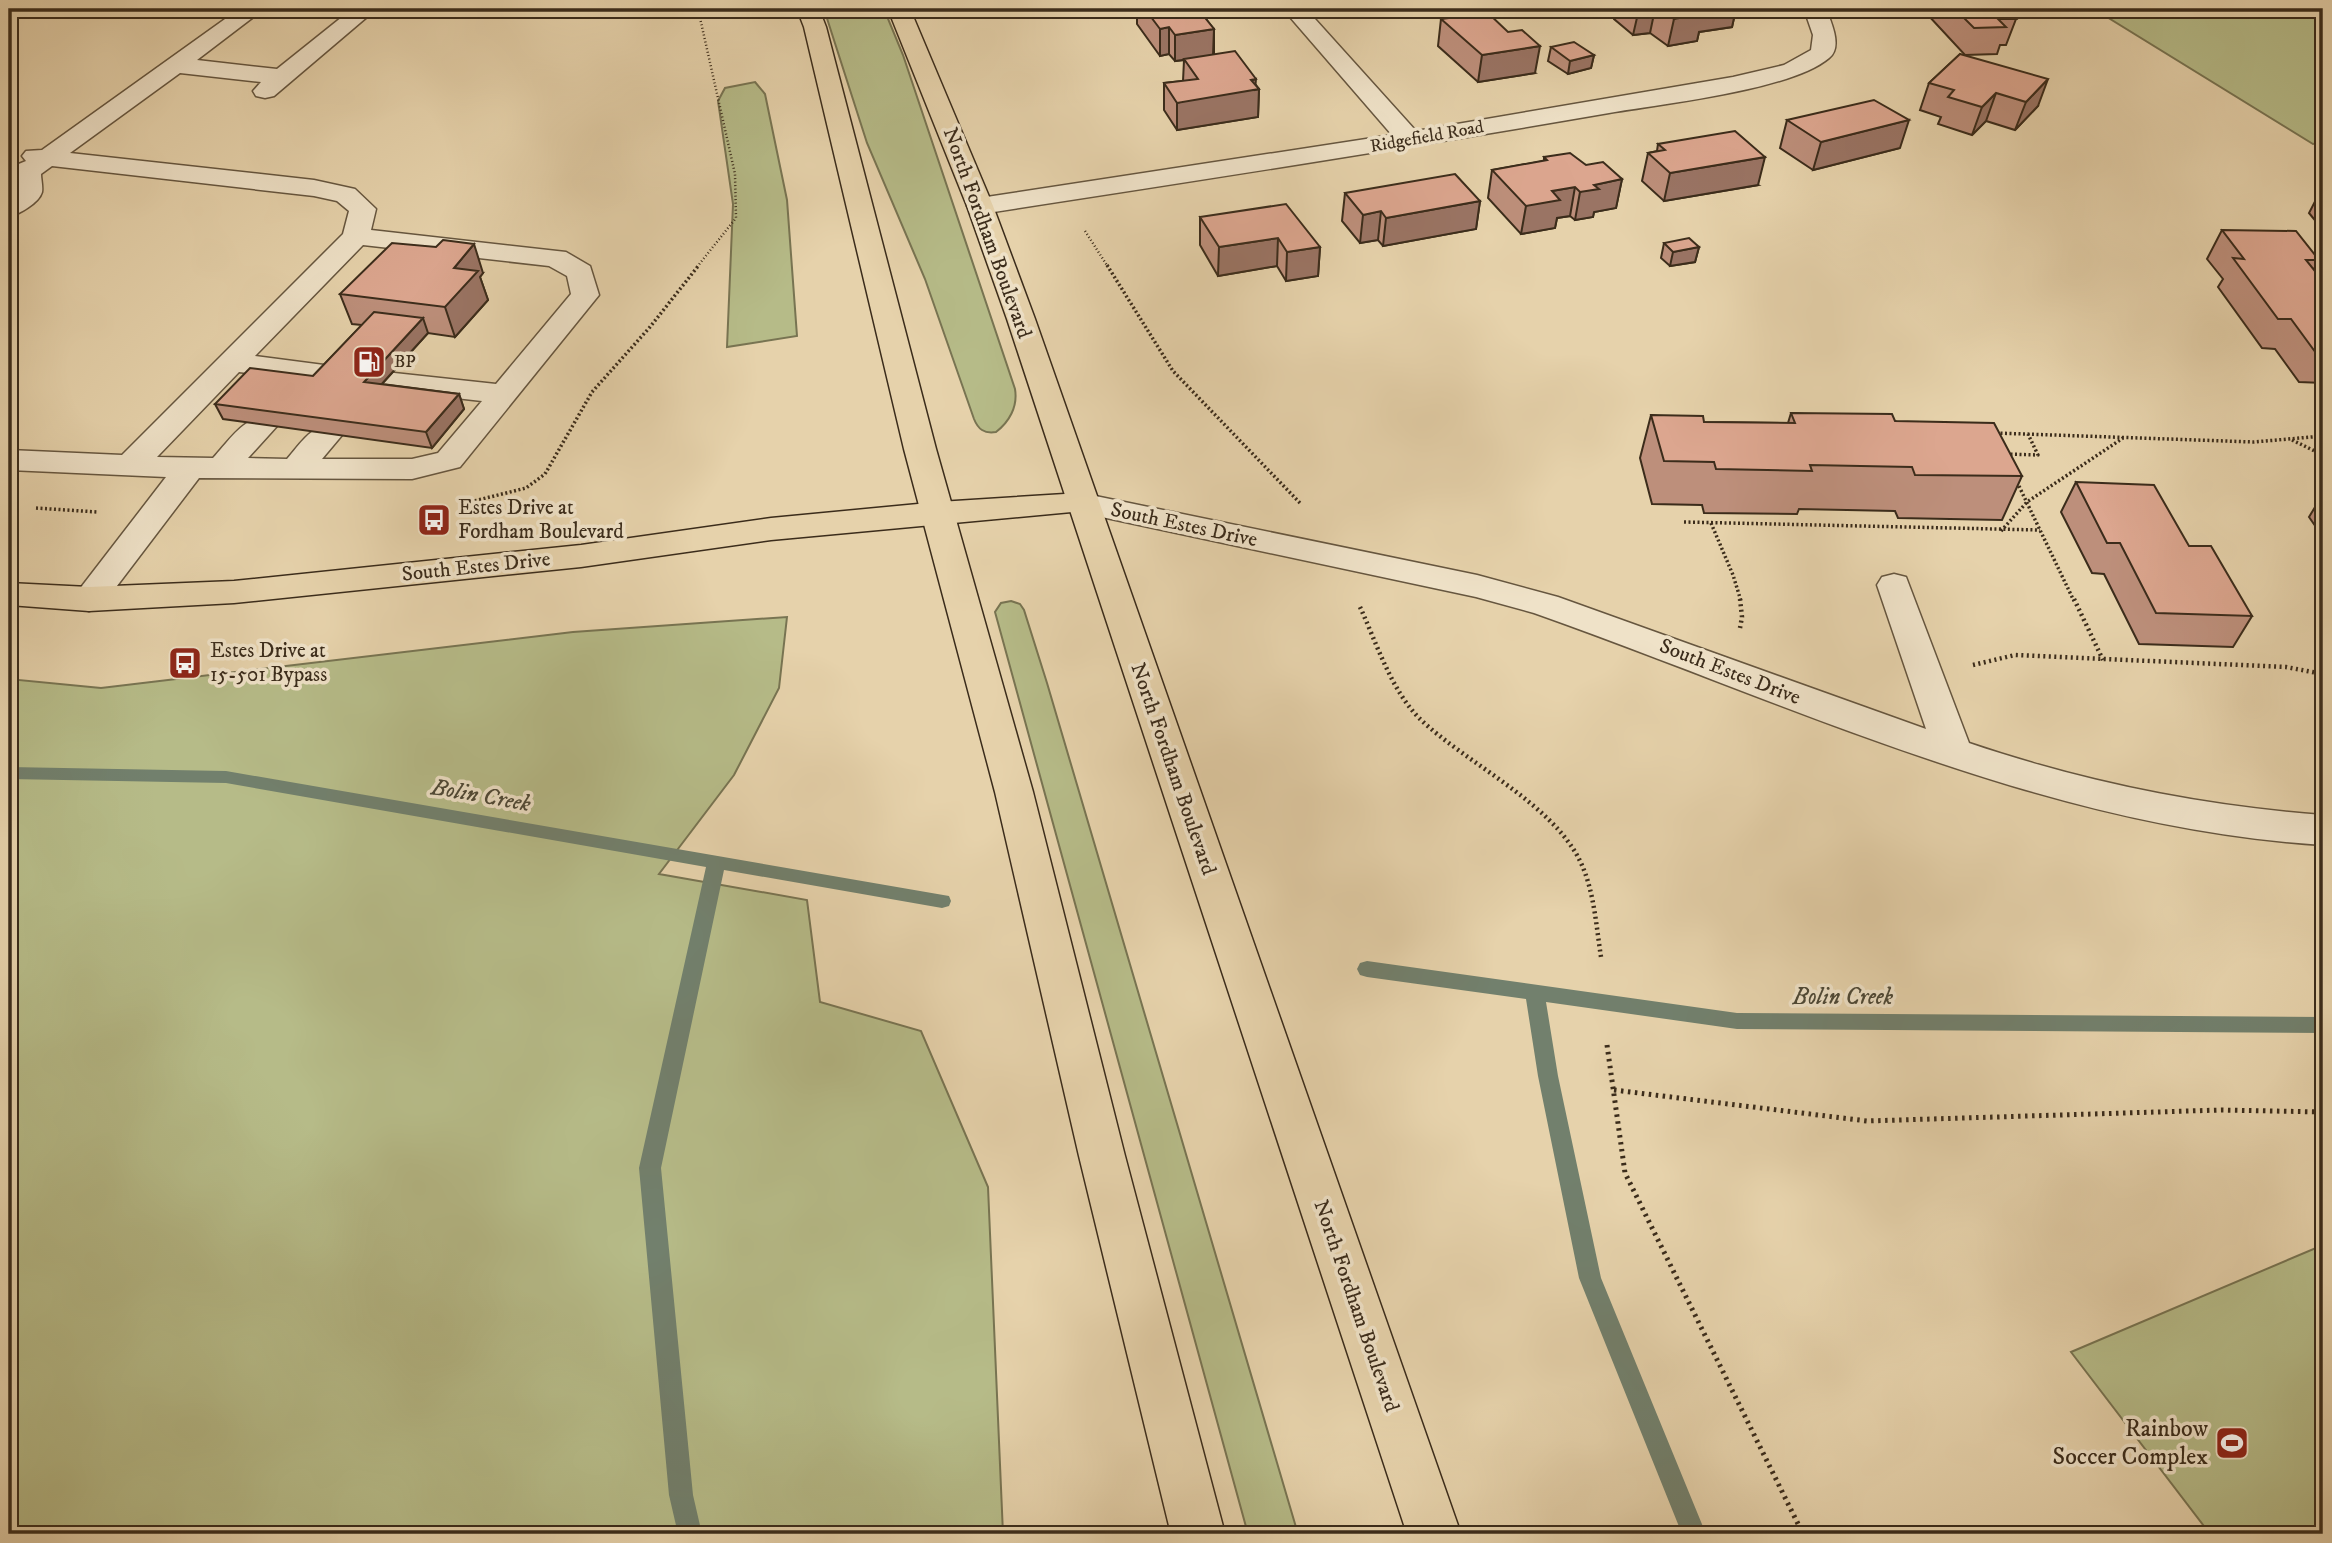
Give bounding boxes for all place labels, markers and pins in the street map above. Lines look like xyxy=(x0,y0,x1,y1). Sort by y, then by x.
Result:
fuel station icon: BP xyxy=(350,343,388,381)
place label: BP xyxy=(394,351,416,373)
place label: Estes Drive at Fordham Boulevard xyxy=(458,495,624,545)
bus stop icon: Estes Drive at Fordham Boulevard xyxy=(415,501,453,539)
place label: Estes Drive at 15-501 Bypass xyxy=(210,638,327,688)
bus stop icon: Estes Drive at 15-501 Bypass xyxy=(166,644,204,682)
place label: Rainbow Soccer Complex xyxy=(2053,1414,2209,1472)
sports icon: Rainbow Soccer Complex xyxy=(2213,1424,2251,1462)

